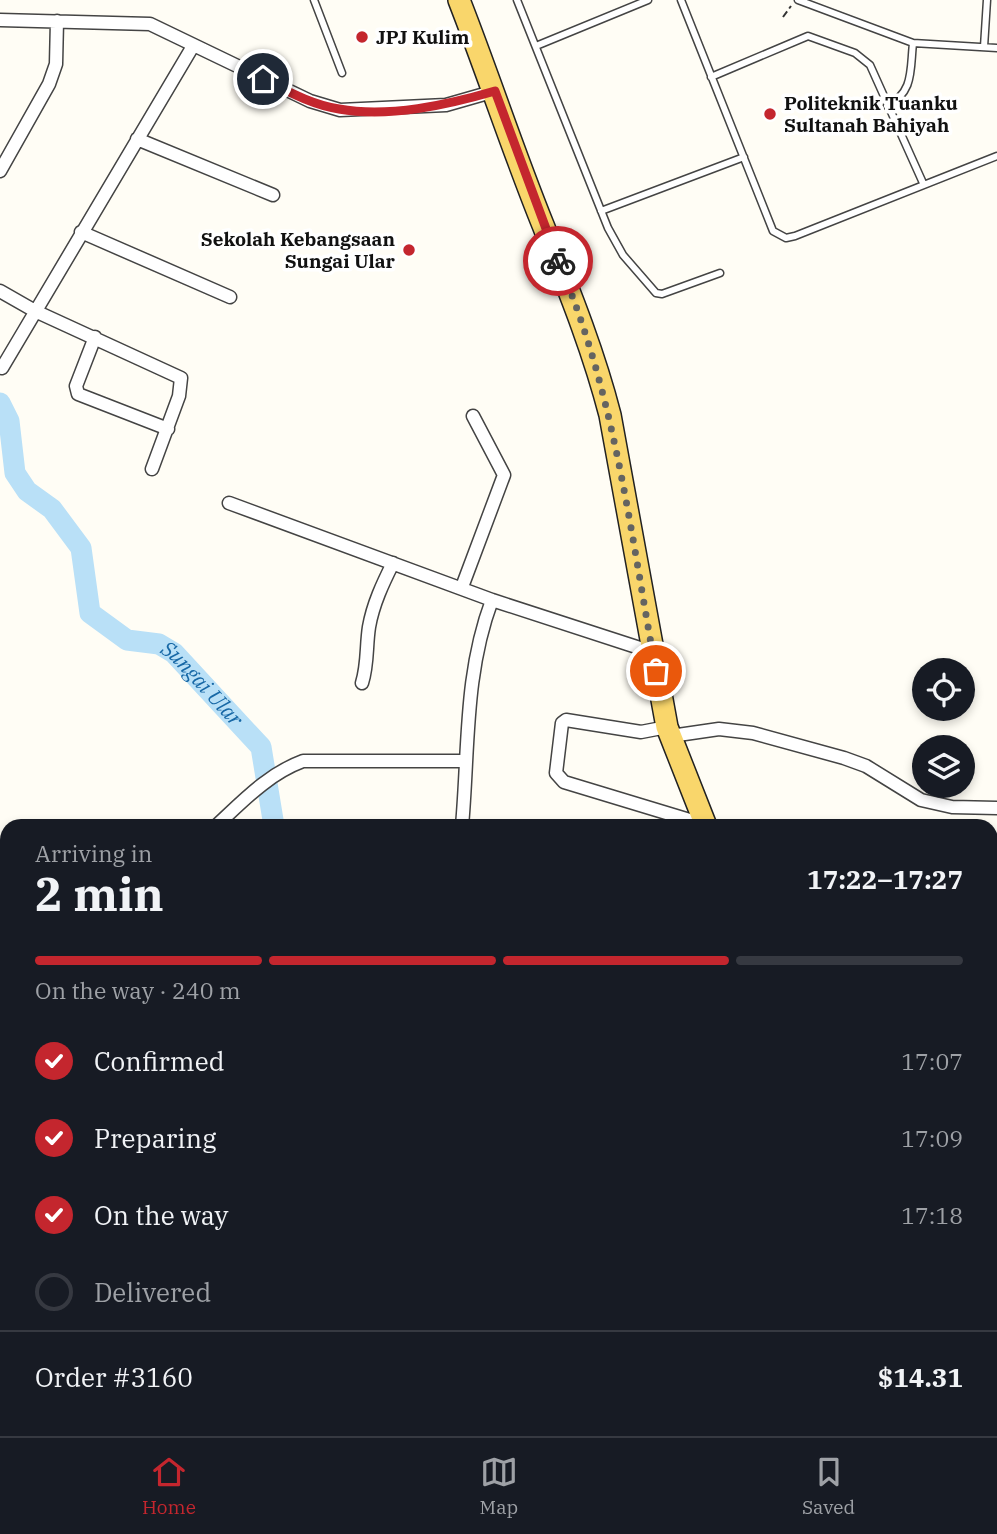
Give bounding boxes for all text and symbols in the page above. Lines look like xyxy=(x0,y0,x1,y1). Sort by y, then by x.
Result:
place label: JPJ Kulim xyxy=(376,25,469,49)
marker: JPJ Kulim xyxy=(354,29,370,45)
pin xyxy=(233,49,293,109)
icon: home xyxy=(244,60,282,98)
place label: Politeknik Tuanku Sultanah Bahiyah xyxy=(784,91,958,137)
marker: Politeknik Tuanku Sultanah Bahiyah xyxy=(762,106,778,122)
courier xyxy=(523,226,593,296)
place label: Sekolah Kebangsaan Sungai Ular xyxy=(201,227,396,273)
marker: Sekolah Kebangsaan Sungai Ular xyxy=(401,242,417,258)
icon: bike xyxy=(539,242,577,280)
water label: Sungai Ular xyxy=(156,633,250,732)
pin xyxy=(626,641,686,701)
icon: bag xyxy=(637,652,675,690)
map controls xyxy=(912,658,975,798)
button: locate xyxy=(912,658,975,721)
button: layers xyxy=(912,735,975,798)
text: Arriving in xyxy=(35,838,152,868)
text: 17:22–17:27 xyxy=(807,862,963,896)
text: 2 min xyxy=(35,864,164,924)
text: On the way · 240 m xyxy=(35,975,241,1005)
icon: check xyxy=(35,1042,73,1080)
text: Confirmed xyxy=(94,1044,225,1078)
text: 17:07 xyxy=(901,1046,963,1076)
icon: check xyxy=(35,1119,73,1157)
text: Preparing xyxy=(94,1121,216,1155)
text: 17:09 xyxy=(901,1123,963,1153)
icon: check xyxy=(35,1196,73,1234)
text: On the way xyxy=(94,1198,228,1232)
text: 17:18 xyxy=(901,1200,963,1230)
text: Delivered xyxy=(94,1275,211,1309)
text: Order #3160 xyxy=(35,1360,193,1394)
text: $14.31 xyxy=(878,1360,963,1394)
tab: Home xyxy=(142,1453,196,1519)
tab: Map xyxy=(480,1453,518,1519)
tab: Saved xyxy=(802,1453,855,1519)

